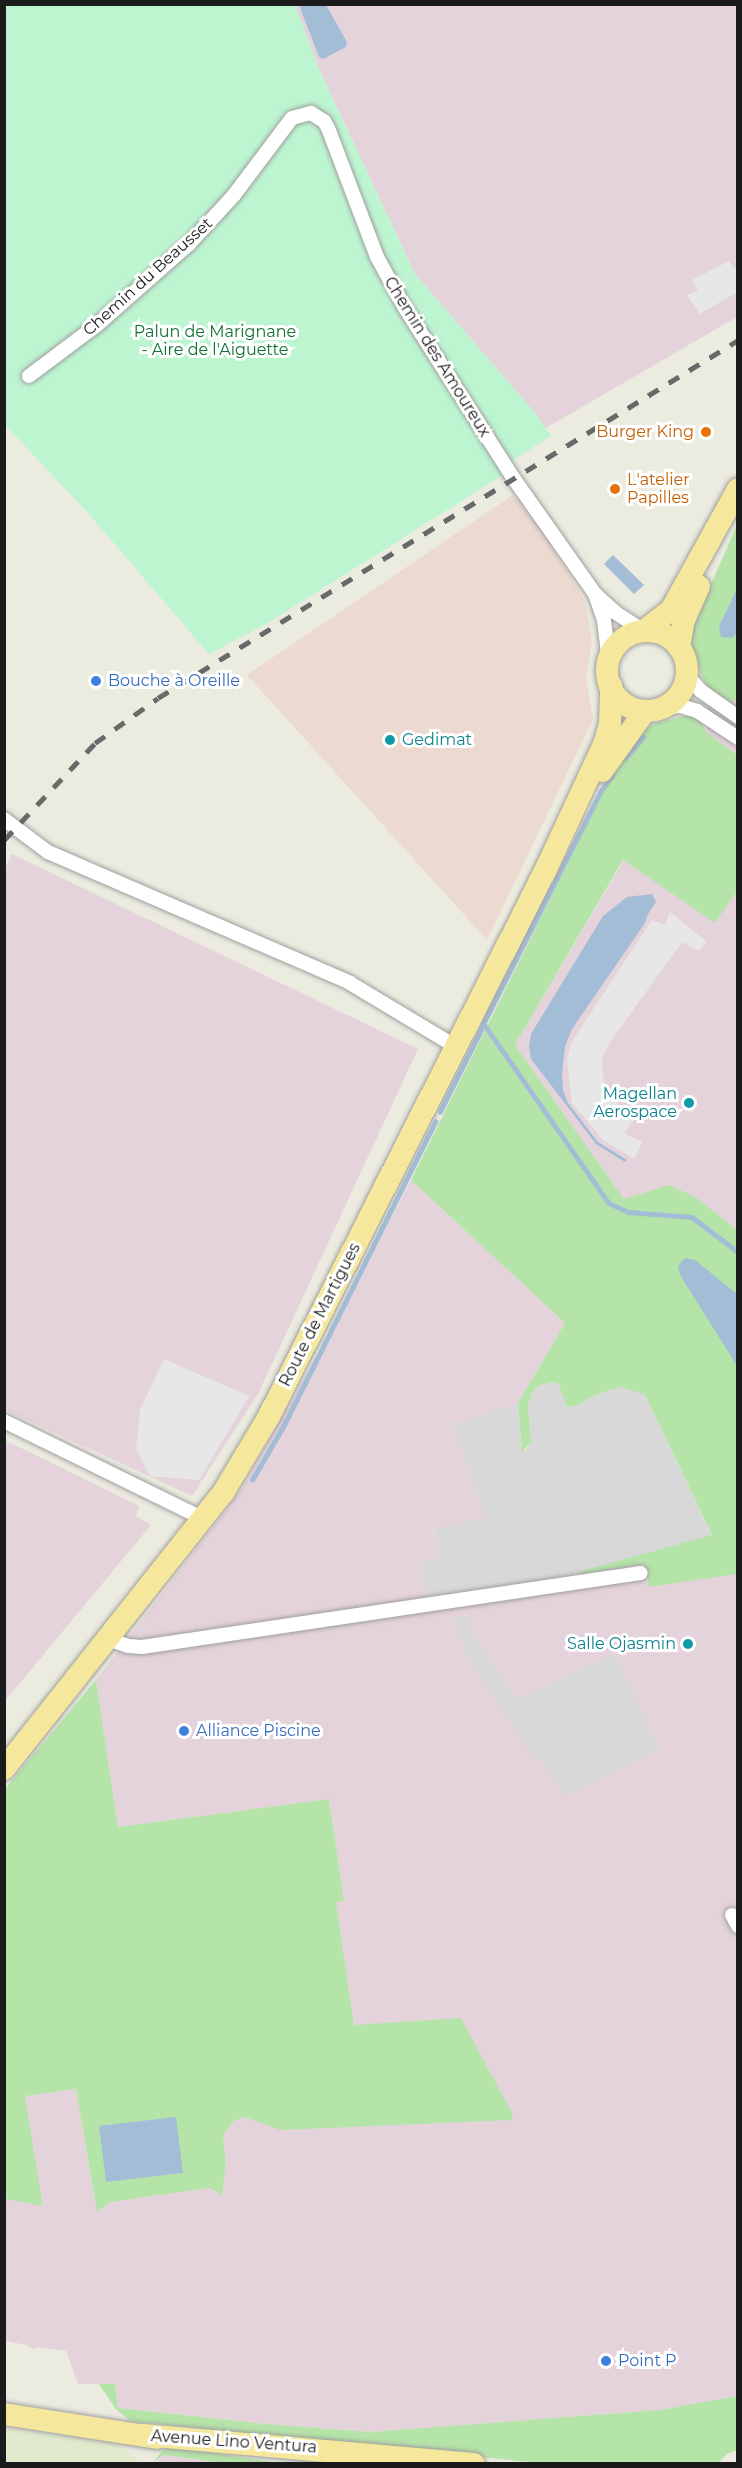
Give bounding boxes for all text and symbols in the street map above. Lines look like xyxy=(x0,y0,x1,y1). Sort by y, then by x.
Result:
street label: Chemin du Beausset xyxy=(79,214,217,340)
street label: Chemin des Amoureux xyxy=(380,273,494,441)
park label: Palun de Marignane - Aire de l'Aiguette xyxy=(134,322,296,360)
place label: Burger King xyxy=(596,422,694,442)
marker: Burger King xyxy=(699,425,713,439)
place label: L'atelier Papilles xyxy=(627,470,690,508)
marker: L'atelier Papilles xyxy=(608,482,622,496)
place label: Bouche à Oreille xyxy=(108,671,240,691)
marker: Bouche à Oreille xyxy=(89,674,103,688)
place label: Gedimat xyxy=(402,730,472,750)
marker: Gedimat xyxy=(383,733,397,747)
place label: Magellan Aerospace xyxy=(593,1084,677,1122)
marker: Magellan Aerospace xyxy=(682,1096,696,1110)
street label: Route de Martigues xyxy=(275,1240,365,1390)
place label: Salle Ojasmin xyxy=(567,1634,676,1654)
marker: Salle Ojasmin xyxy=(681,1637,695,1651)
place label: Alliance Piscine xyxy=(196,1721,321,1741)
marker: Alliance Piscine xyxy=(177,1724,191,1738)
place label: Point P xyxy=(618,2351,677,2371)
marker: Point P xyxy=(599,2354,613,2368)
street label: Avenue Lino Ventura xyxy=(150,2427,318,2457)

